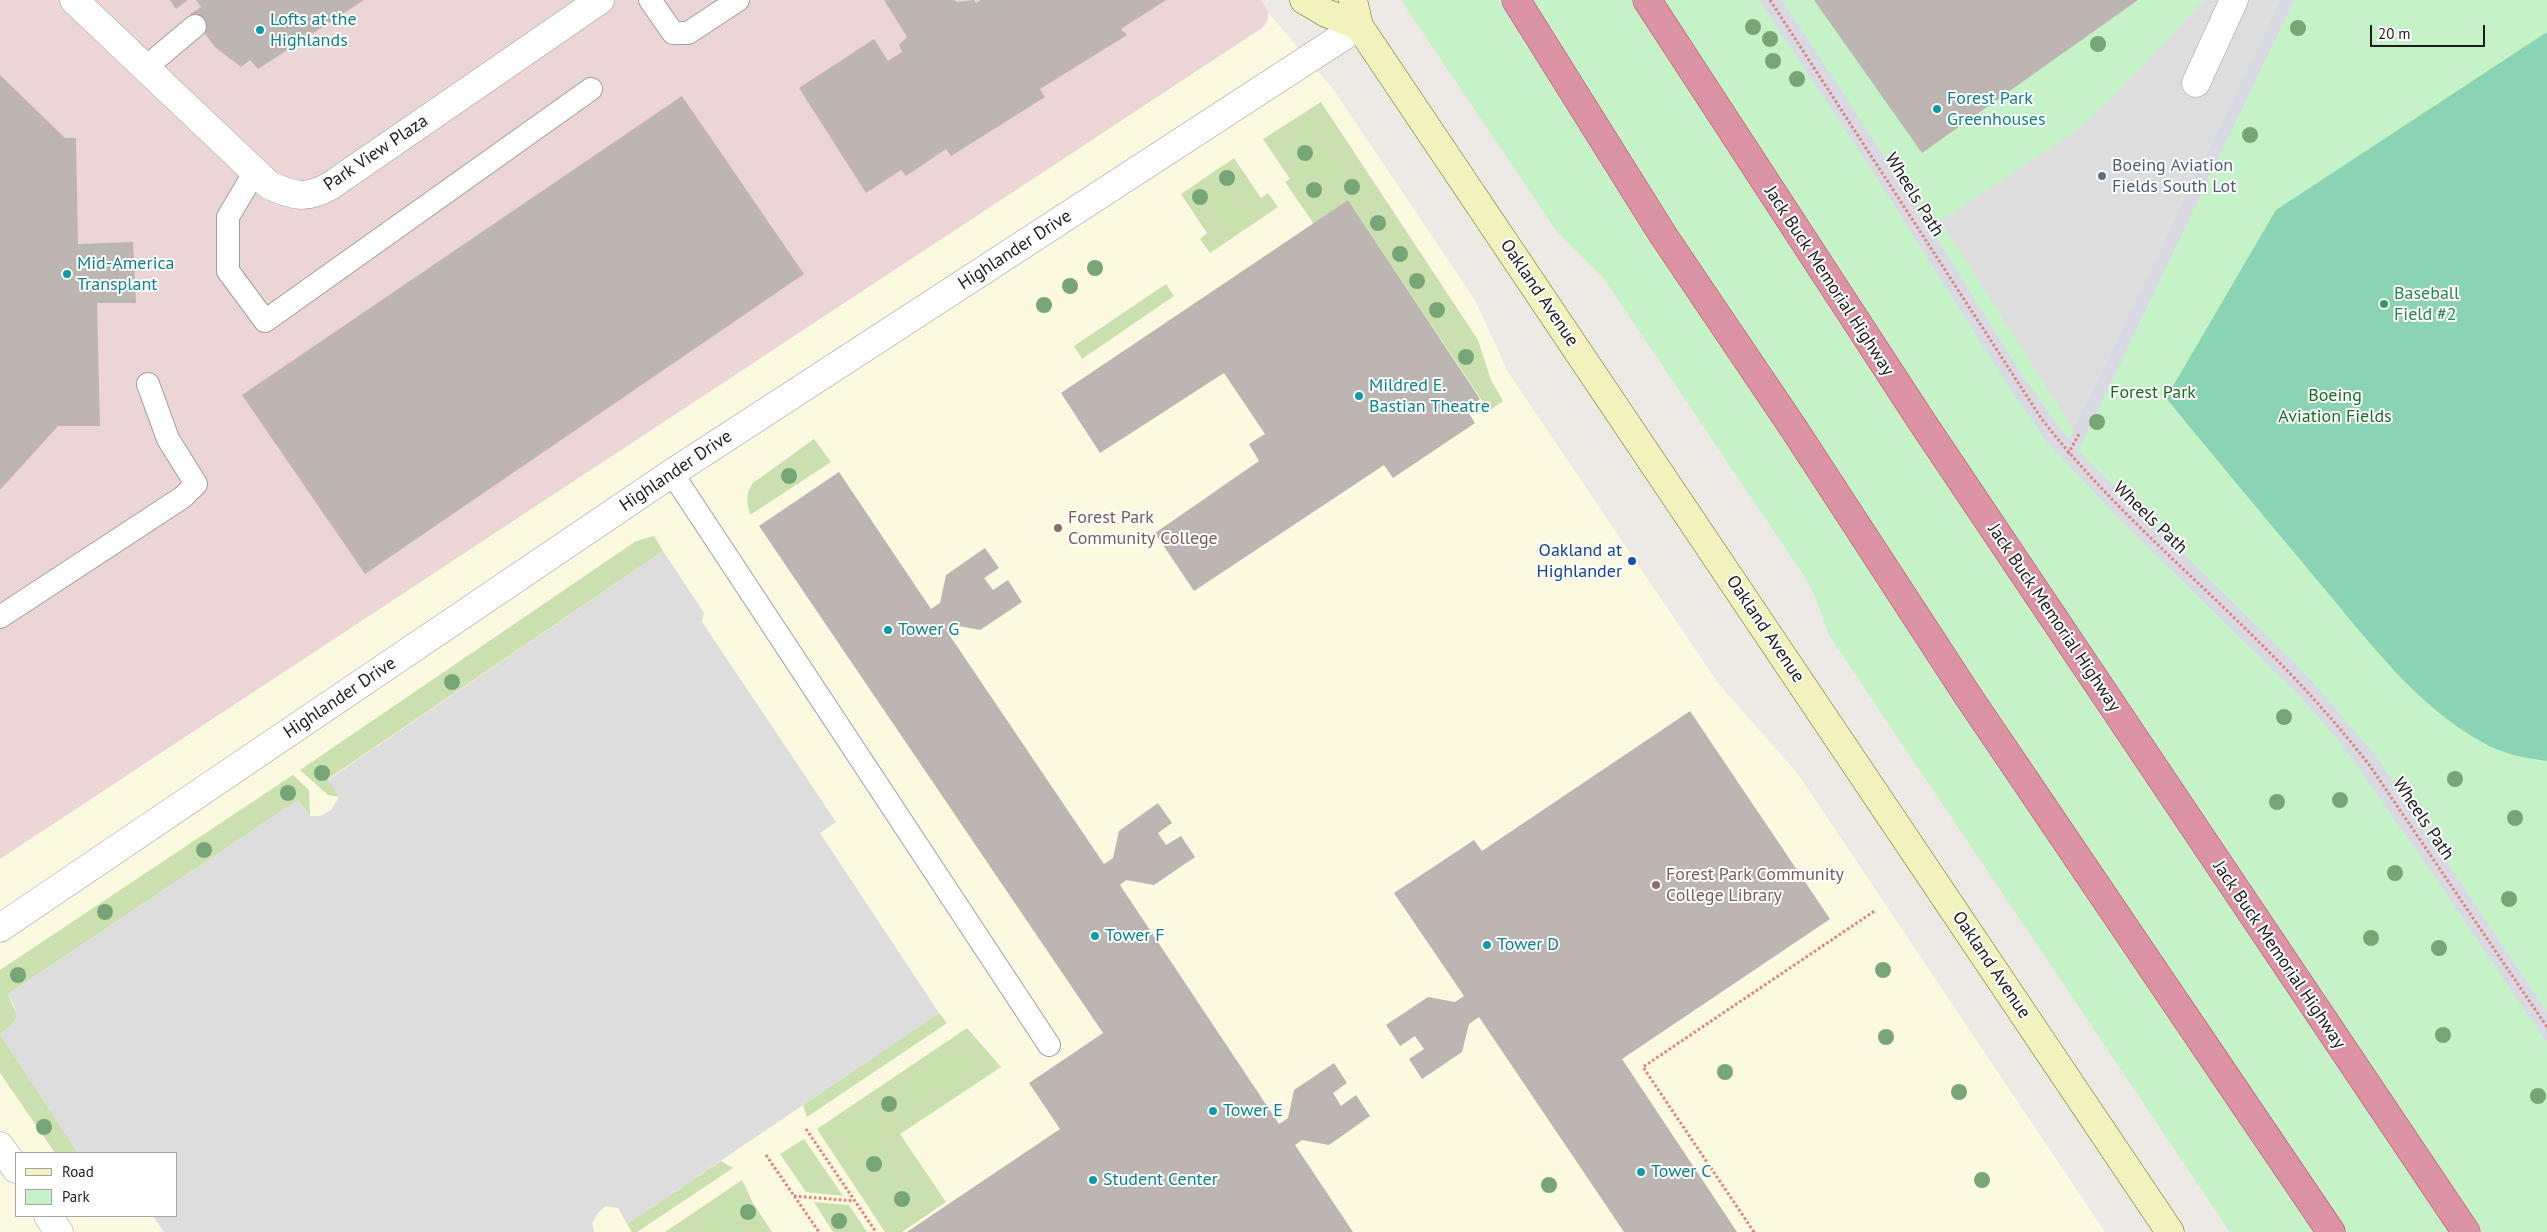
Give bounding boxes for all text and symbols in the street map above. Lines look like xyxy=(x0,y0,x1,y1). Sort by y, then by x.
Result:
place label: Lofts at the Highlands xyxy=(270,9,357,52)
scale bar xyxy=(2372,15,2487,47)
marker: Lofts at the Highlands xyxy=(254,24,266,36)
text: 20 m xyxy=(2378,24,2411,43)
place label: Forest Park Greenhouses xyxy=(1947,88,2046,130)
marker: Forest Park Greenhouses xyxy=(1931,103,1943,115)
street label: Park View Plaza xyxy=(320,110,432,196)
street label: Wheels Path xyxy=(1880,149,1948,241)
place label: Boeing Aviation Fields South Lot xyxy=(2112,155,2236,198)
marker: Boeing Aviation Fields South Lot xyxy=(2096,170,2108,182)
street label: Jack Buck Memorial Highway xyxy=(1759,182,1899,380)
street label: Highlander Drive xyxy=(954,205,1076,295)
street label: Oakland Avenue xyxy=(1495,235,1583,351)
place label: Mid-America Transplant xyxy=(77,253,175,296)
marker: Mid-America Transplant xyxy=(61,268,73,280)
place label: Baseball Field #2 xyxy=(2394,283,2459,326)
marker: Baseball Field #2 xyxy=(2378,298,2390,310)
place label: Mildred E. Bastian Theatre xyxy=(1369,375,1490,418)
park label: Forest Park xyxy=(2110,382,2196,404)
park label: Boeing Aviation Fields xyxy=(2278,385,2392,428)
marker: Mildred E. Bastian Theatre xyxy=(1353,390,1365,402)
street label: Highlander Drive xyxy=(616,426,736,516)
street label: Wheels Path xyxy=(2108,477,2192,559)
place label: Forest Park Community College xyxy=(1068,507,1218,550)
street label: Jack Buck Memorial Highway xyxy=(1983,520,2125,716)
marker: Forest Park Community College xyxy=(1052,522,1064,534)
place label: Oakland at Highlander xyxy=(1537,540,1622,582)
marker: Oakland at Highlander xyxy=(1626,555,1638,567)
street label: Oakland Avenue xyxy=(1721,571,1809,687)
place label: Tower G xyxy=(898,619,959,641)
marker: Tower G xyxy=(882,624,894,636)
street label: Highlander Drive xyxy=(280,653,400,743)
street label: Wheels Path xyxy=(2388,774,2458,864)
street label: Jack Buck Memorial Highway xyxy=(2208,857,2350,1053)
place label: Forest Park Community College Library xyxy=(1666,864,1844,906)
marker: Forest Park Community College Library xyxy=(1650,879,1662,891)
street label: Oakland Avenue xyxy=(1947,907,2035,1023)
place label: Tower F xyxy=(1105,925,1165,947)
marker: Tower F xyxy=(1089,930,1101,942)
place label: Tower D xyxy=(1497,934,1559,956)
marker: Tower D xyxy=(1481,939,1493,951)
place label: Tower E xyxy=(1223,1100,1283,1122)
marker: Tower E xyxy=(1207,1105,1219,1117)
legend xyxy=(15,1152,178,1217)
place label: Tower C xyxy=(1651,1161,1712,1183)
text: Road xyxy=(62,1162,94,1181)
marker: Tower C xyxy=(1635,1166,1647,1178)
place label: Student Center xyxy=(1103,1169,1218,1191)
marker: Student Center xyxy=(1087,1174,1099,1186)
text: Park xyxy=(62,1187,90,1206)

